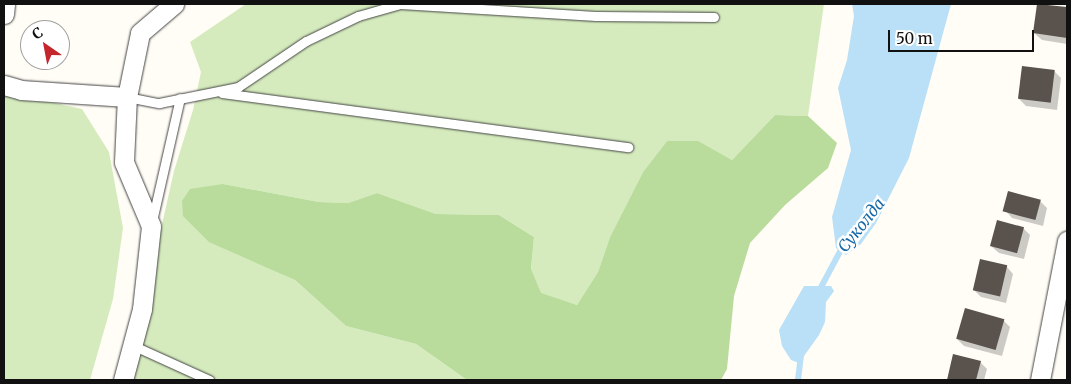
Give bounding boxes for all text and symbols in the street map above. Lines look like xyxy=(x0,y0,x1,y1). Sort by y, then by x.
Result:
north arrow xyxy=(20,20,70,70)
scale bar xyxy=(891,20,1037,52)
text: С xyxy=(29,23,46,43)
text: 50 m xyxy=(896,29,933,48)
water label: Суколда xyxy=(834,194,888,256)

